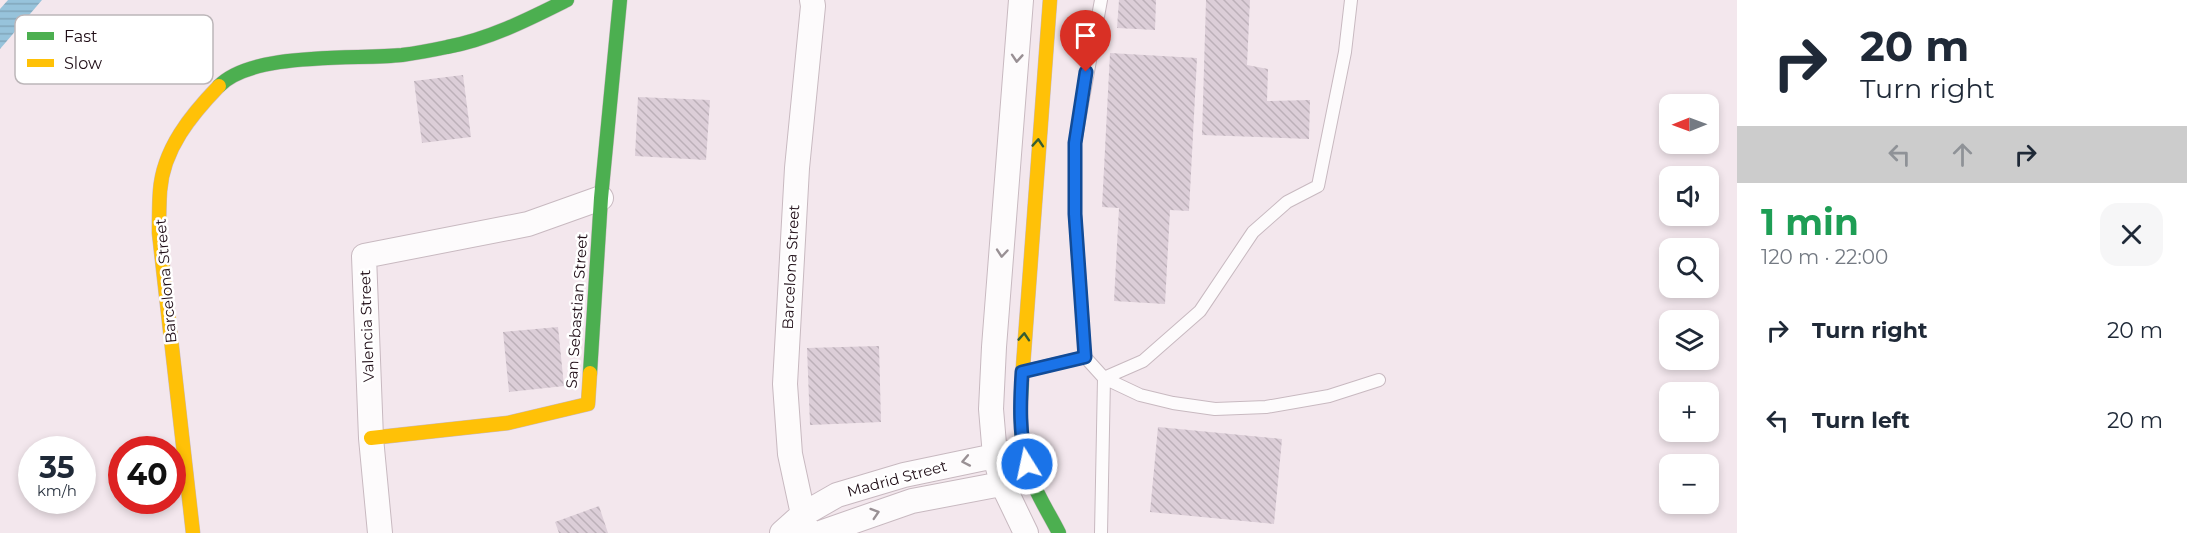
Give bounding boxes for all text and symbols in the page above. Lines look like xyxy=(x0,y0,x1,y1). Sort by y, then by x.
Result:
pin xyxy=(1060,10,1111,72)
legend xyxy=(15,15,213,84)
icon: arrive xyxy=(1069,19,1102,52)
text: 20 m xyxy=(1860,20,1969,72)
icon: right xyxy=(1761,24,1839,102)
text: Fast xyxy=(64,27,98,46)
text: Slow xyxy=(64,54,102,73)
one-way arrow xyxy=(1011,54,1024,63)
text: Turn right xyxy=(1860,72,1995,105)
north arrow xyxy=(1659,94,1719,154)
map controls xyxy=(1659,94,1719,514)
one-way arrow xyxy=(1032,138,1045,147)
icon: left xyxy=(1883,138,1916,171)
icon: ahead xyxy=(1946,138,1979,171)
icon: right xyxy=(2009,138,2042,171)
button: sound xyxy=(1659,166,1719,226)
text: 1 min xyxy=(1761,200,1859,244)
button: close xyxy=(2100,203,2163,266)
street label: Barcelona Street xyxy=(778,204,803,330)
street label: Barcelona Street xyxy=(151,218,180,344)
street label: San Sebastian Street xyxy=(562,233,591,389)
button: search xyxy=(1659,238,1719,298)
text: 120 m · 22:00 xyxy=(1761,245,1888,269)
one-way arrow xyxy=(995,248,1008,257)
street label: Valencia Street xyxy=(355,270,378,382)
button: layers xyxy=(1659,310,1719,370)
icon: right xyxy=(1761,314,1794,347)
text: Turn right xyxy=(1812,317,1927,344)
text: 20 m xyxy=(2107,317,2163,344)
one-way arrow xyxy=(1018,333,1031,342)
button: + xyxy=(1659,382,1719,442)
icon: left xyxy=(1761,404,1794,437)
text: Turn left xyxy=(1812,407,1910,434)
text: 20 m xyxy=(2107,407,2163,434)
position arrow xyxy=(995,432,1059,496)
speed limit sign: 40 xyxy=(108,436,186,514)
text: 35 xyxy=(39,449,75,486)
one-way arrow xyxy=(961,454,971,467)
button: − xyxy=(1659,454,1719,514)
street label: Madrid Street xyxy=(845,456,949,501)
text: km/h xyxy=(37,481,77,500)
one-way arrow xyxy=(869,508,880,521)

